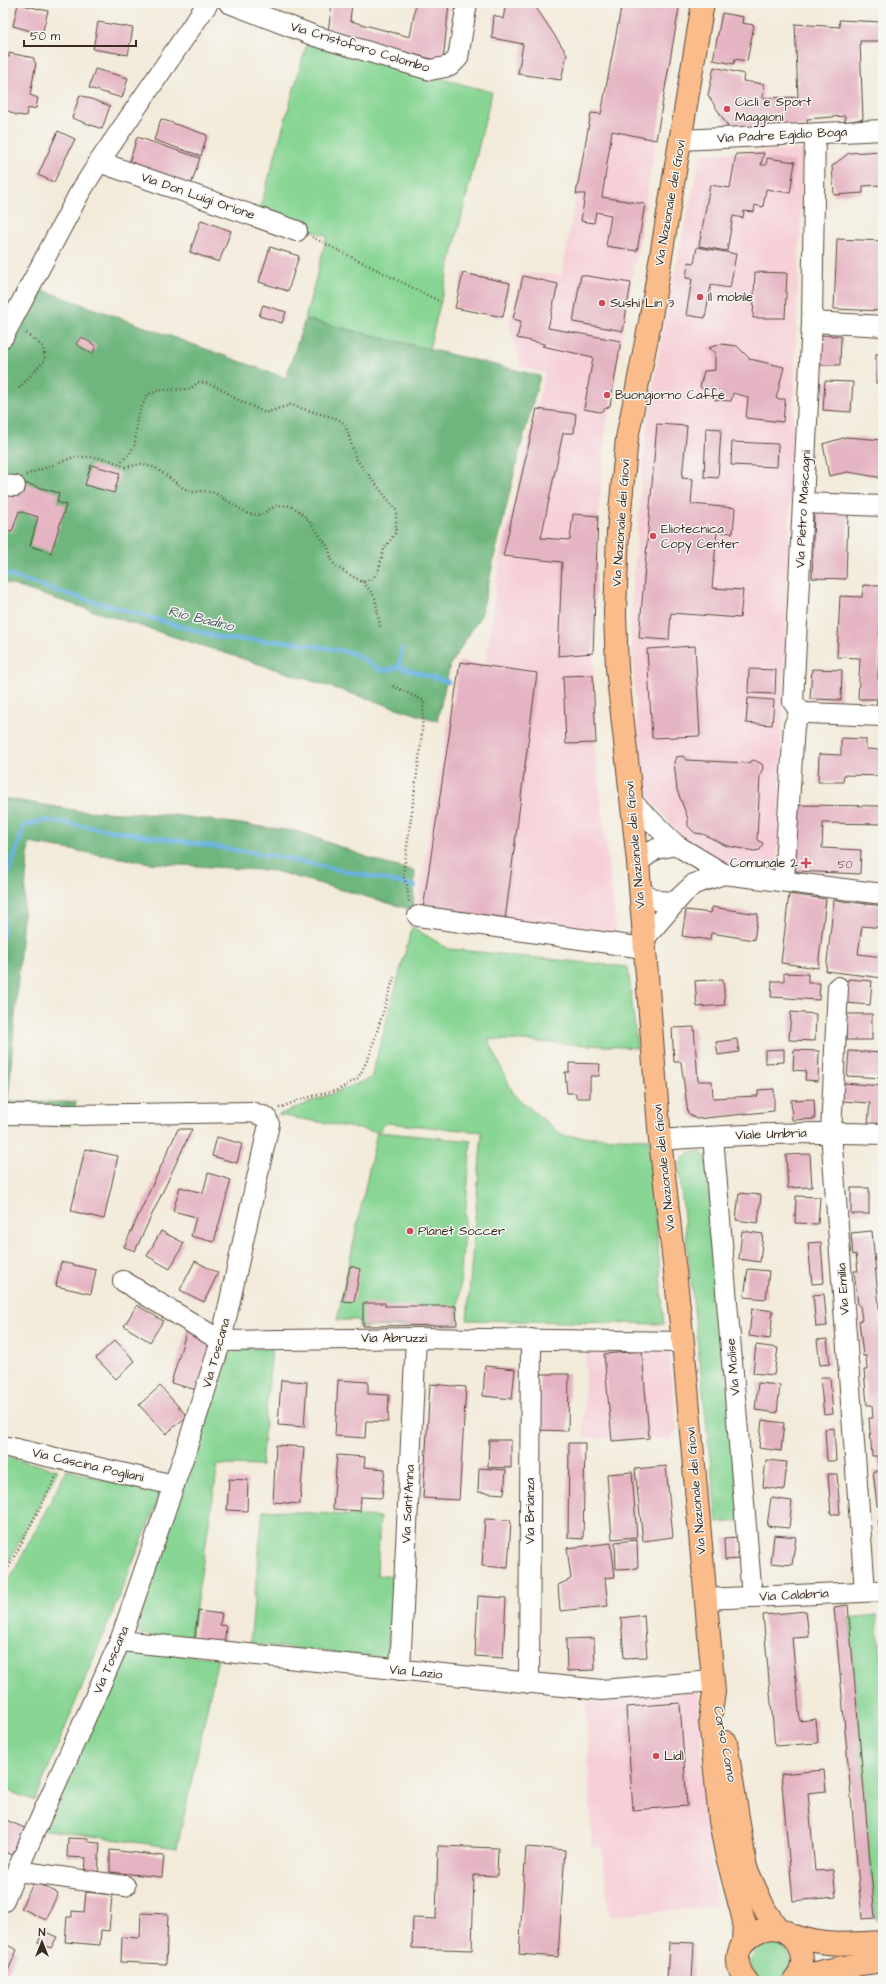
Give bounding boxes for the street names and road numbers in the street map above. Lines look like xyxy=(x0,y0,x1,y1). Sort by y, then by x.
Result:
street label: Via Cristoforo Colombo xyxy=(288,17,432,77)
street label: Via Padre Egidio Boga xyxy=(716,123,848,148)
street label: Via Nazionale dei Giovi xyxy=(650,139,690,267)
street label: Via Don Luigi Orione xyxy=(138,168,257,225)
street label: Via Pietro Mascagni xyxy=(791,450,816,568)
street label: Via Nazionale dei Giovi xyxy=(608,459,634,587)
street label: Via Nazionale dei Giovi xyxy=(620,781,650,909)
street label: Via Nazionale dei Giovi xyxy=(648,1104,680,1232)
street label: Viale Umbria xyxy=(735,1124,807,1144)
street label: Via Emilia xyxy=(832,1262,854,1316)
street label: Via Toscana xyxy=(197,1316,235,1390)
street label: Via Abruzzi xyxy=(361,1329,427,1347)
street label: Via Molise xyxy=(722,1338,744,1396)
street label: Via Nazionale dei Giovi xyxy=(681,1427,711,1555)
street label: Via Cascina Pogliani xyxy=(30,1443,146,1488)
street label: Via Sant'Anna xyxy=(397,1464,419,1544)
street label: Via Brianza xyxy=(521,1477,539,1544)
street label: Via Calabria xyxy=(759,1584,830,1606)
street label: Via Toscana xyxy=(89,1623,133,1697)
street label: Via Lazio xyxy=(389,1660,444,1684)
street label: Corso Como xyxy=(709,1705,741,1784)

